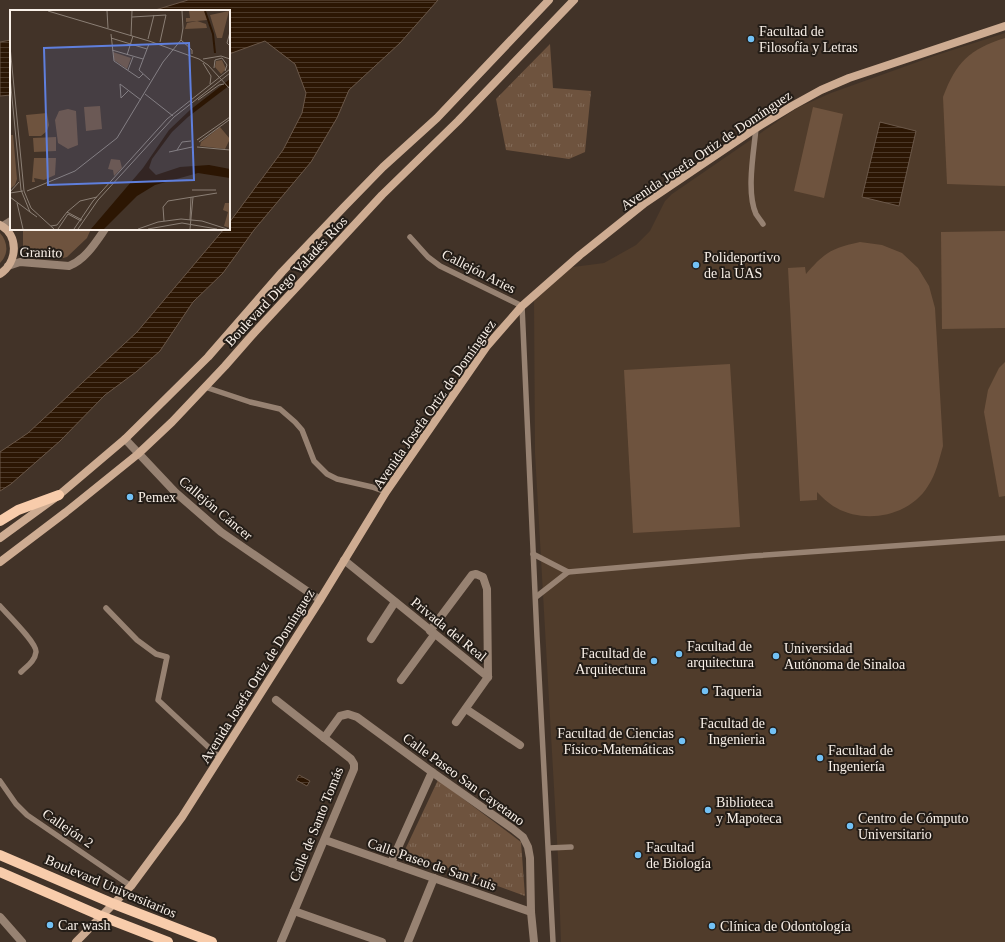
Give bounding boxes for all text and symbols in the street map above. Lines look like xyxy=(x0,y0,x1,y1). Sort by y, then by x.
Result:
inset map xyxy=(10,10,230,230)
place label: Facultad de Filosofía y Letras xyxy=(759,24,858,55)
marker: Facultad de Filosofía y Letras xyxy=(746,34,756,44)
street label: Avenida Josefa Ortiz de Domínguez xyxy=(618,88,794,213)
street label: Boulevard Diego Valadés Ríos xyxy=(222,213,351,349)
street label: Granito xyxy=(19,245,63,260)
street label: Callejón Aries xyxy=(440,246,518,296)
place label: Polideportivo de la UAS xyxy=(704,250,780,281)
marker: Polideportivo de la UAS xyxy=(691,260,701,270)
street label: Avenida Josefa Ortiz de Domínguez xyxy=(370,317,499,492)
street label: Callejón Cáncer xyxy=(176,474,255,543)
place label: Pemex xyxy=(138,490,176,505)
marker: Pemex xyxy=(125,492,135,502)
street label: Avenida Josefa Ortiz de Domínguez xyxy=(197,586,317,766)
street label: Privada del Real xyxy=(408,594,489,664)
place label: Facultad de arquitectura xyxy=(687,639,755,670)
place label: Universidad Autónoma de Sinaloa xyxy=(784,641,906,672)
place label: Facultad de Arquitectura xyxy=(575,646,647,677)
marker: Facultad de arquitectura xyxy=(674,649,684,659)
marker: Universidad Autónoma de Sinaloa xyxy=(771,651,781,661)
marker: Facultad de Arquitectura xyxy=(649,656,659,666)
place label: Taqueria xyxy=(713,684,763,699)
marker: Taqueria xyxy=(700,686,710,696)
place label: Facultad de Ingenieria xyxy=(700,716,766,747)
place label: Facultad de Ciencias Físico-Matemáticas xyxy=(557,726,674,757)
marker: Facultad de Ingenieria xyxy=(768,726,778,736)
street label: Calle Paseo San Cayetano xyxy=(400,730,527,829)
marker: Facultad de Ciencias Físico-Matemáticas xyxy=(677,736,687,746)
place label: Facultad de Ingeniería xyxy=(828,743,893,774)
marker: Facultad de Ingeniería xyxy=(815,753,825,763)
street label: Calle de Santo Tomás xyxy=(287,765,346,884)
place label: Biblioteca y Mapoteca xyxy=(716,795,782,826)
marker: Biblioteca y Mapoteca xyxy=(703,805,713,815)
street label: Callejón 2 xyxy=(40,806,96,851)
place label: Centro de Cómputo Universitario xyxy=(858,811,968,842)
marker: Centro de Cómputo Universitario xyxy=(845,821,855,831)
street label: Calle Paseo de San Luis xyxy=(365,835,498,894)
place label: Facultad de Biología xyxy=(646,840,712,871)
marker: Facultad de Biología xyxy=(633,850,643,860)
street label: Boulevard Universitarios xyxy=(43,852,179,921)
place label: Car wash xyxy=(58,918,111,933)
place label: Clínica de Odontología xyxy=(720,919,851,934)
marker: Car wash xyxy=(45,920,55,930)
marker: Clínica de Odontología xyxy=(707,921,717,931)

